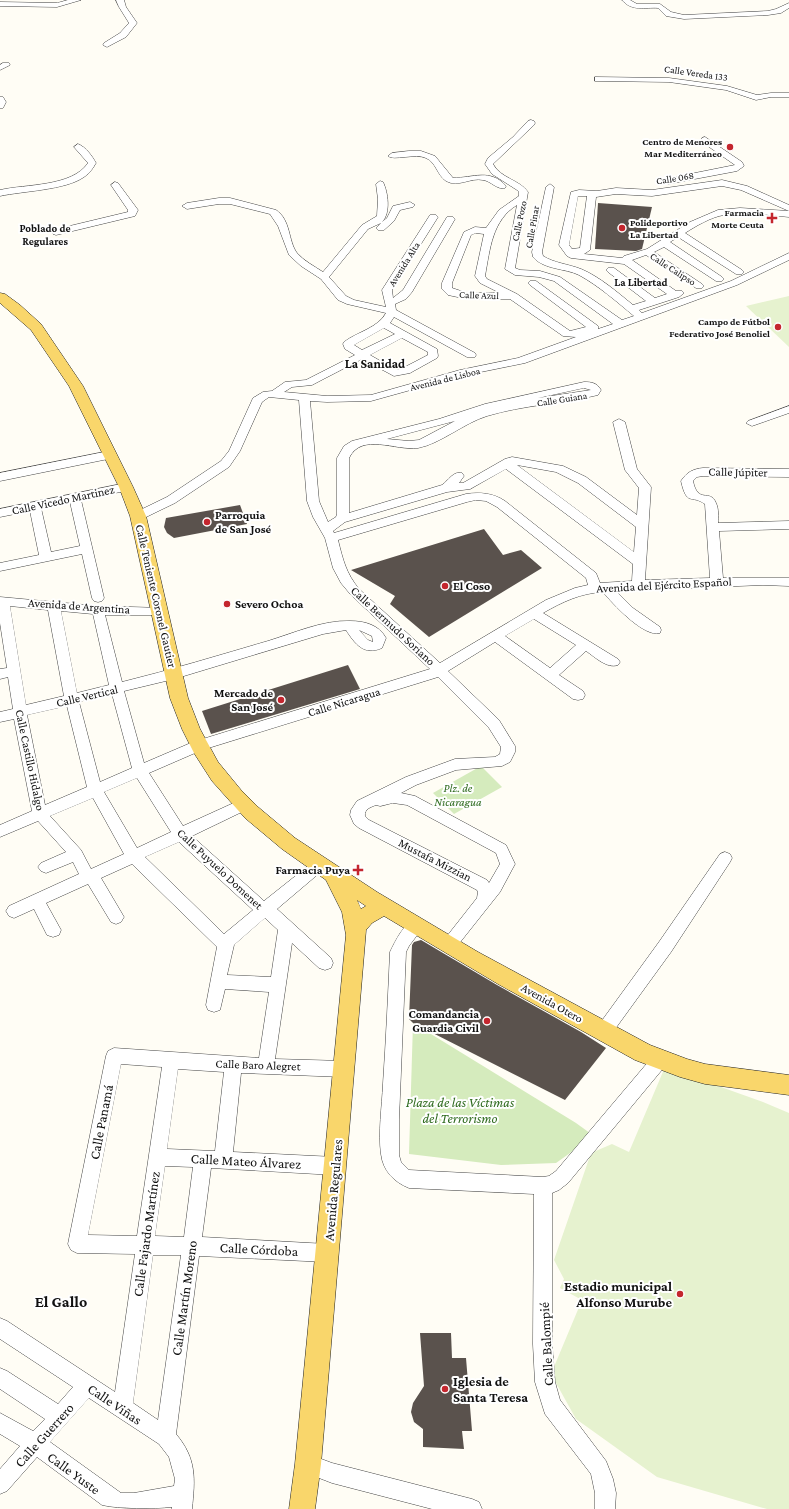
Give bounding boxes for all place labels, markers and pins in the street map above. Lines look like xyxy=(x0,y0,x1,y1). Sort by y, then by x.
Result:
place label: Centro de Menores Mar Mediterráneo xyxy=(642,136,722,159)
marker: Centro de Menores Mar Mediterráneo xyxy=(725,142,735,152)
place label: Farmacia Morte Ceuta xyxy=(711,207,764,230)
marker: Farmacia Morte Ceuta xyxy=(767,213,777,223)
place label: Polideportivo La Libertad xyxy=(630,217,688,240)
marker: Polideportivo La Libertad xyxy=(617,223,627,233)
place label: Campo de Fútbol Federativo José Benoliel xyxy=(669,316,770,339)
marker: Campo de Fútbol Federativo José Benoliel xyxy=(773,322,783,332)
place label: Parroquia de San José xyxy=(215,508,272,536)
marker: Parroquia de San José xyxy=(202,517,212,527)
place label: El Coso xyxy=(453,579,490,593)
marker: El Coso xyxy=(440,581,450,591)
place label: Severo Ochoa xyxy=(235,597,304,611)
marker: Severo Ochoa xyxy=(222,599,232,609)
place label: Mercado de San José xyxy=(214,686,273,714)
marker: Mercado de San José xyxy=(276,695,286,705)
place label: Farmacia Puya xyxy=(275,863,350,877)
marker: Farmacia Puya xyxy=(353,865,363,875)
place label: Comandancia Guardia Civil xyxy=(409,1007,479,1035)
marker: Comandancia Guardia Civil xyxy=(482,1016,492,1026)
place label: Estadio municipal Alfonso Murube xyxy=(564,1278,672,1310)
marker: Estadio municipal Alfonso Murube xyxy=(675,1289,685,1299)
place label: Iglesia de Santa Teresa xyxy=(453,1373,528,1405)
marker: Iglesia de Santa Teresa xyxy=(440,1384,450,1394)

